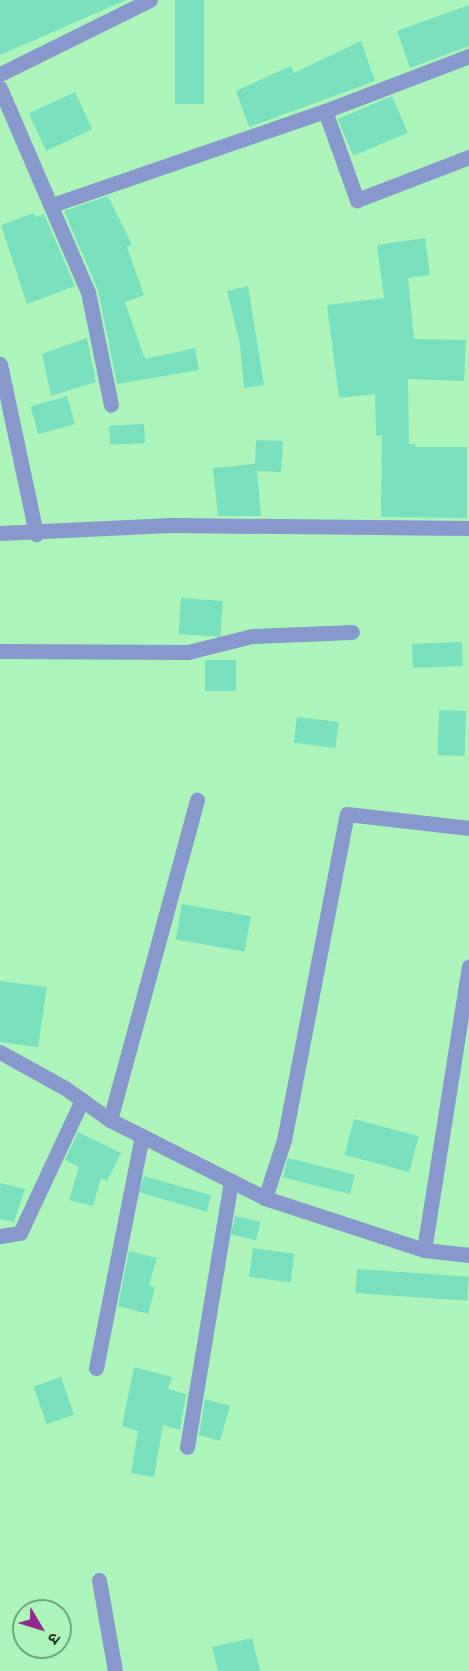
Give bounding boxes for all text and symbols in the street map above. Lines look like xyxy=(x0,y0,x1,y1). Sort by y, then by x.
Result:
north arrow xyxy=(12,1599,72,1659)
text: उ xyxy=(44,1629,65,1649)

